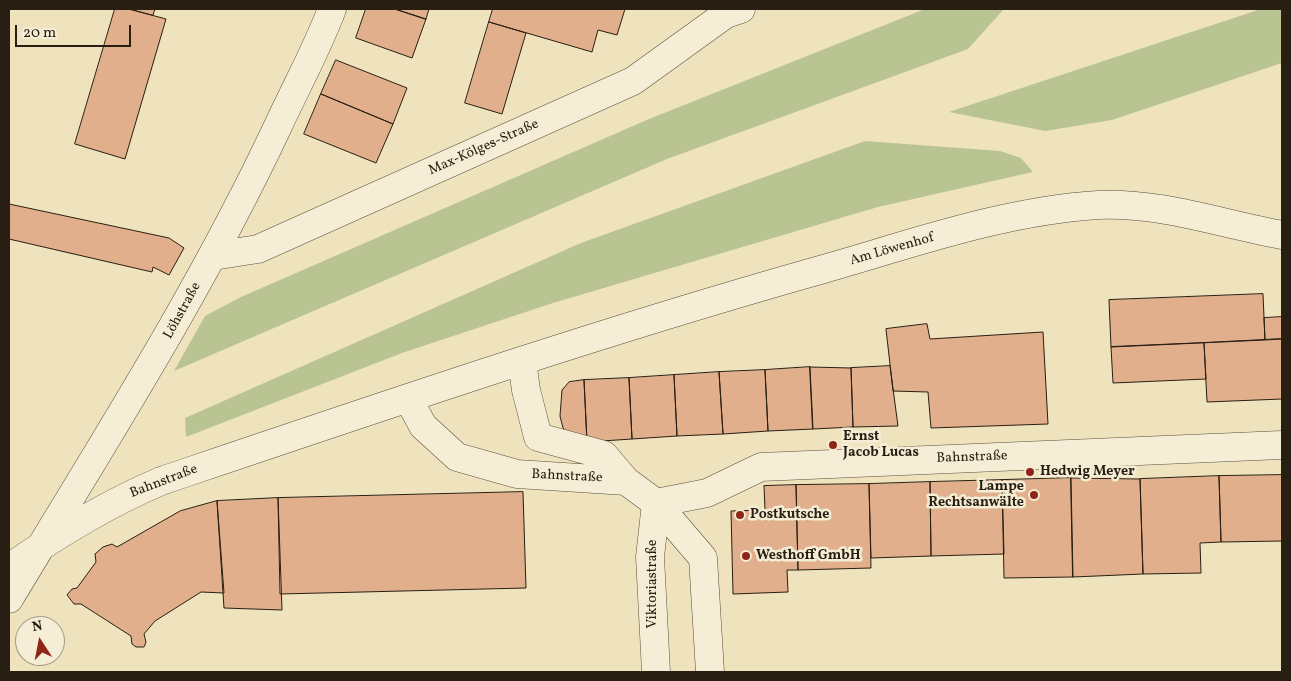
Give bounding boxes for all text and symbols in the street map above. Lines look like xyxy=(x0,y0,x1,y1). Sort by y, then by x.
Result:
scale bar xyxy=(18,15,134,47)
text: 20 m xyxy=(23,23,56,44)
street label: Max-Kölges-Straße xyxy=(426,116,542,180)
street label: Am Löwenhof xyxy=(848,230,936,270)
street label: Löhstraße xyxy=(161,280,205,342)
place label: Ernst Jacob Lucas xyxy=(843,429,919,462)
marker: Ernst Jacob Lucas xyxy=(827,439,839,451)
street label: Bahnstraße xyxy=(936,448,1008,468)
street label: Bahnstraße xyxy=(128,461,200,503)
place label: Hedwig Meyer xyxy=(1040,464,1135,480)
marker: Hedwig Meyer xyxy=(1024,466,1036,478)
street label: Bahnstraße xyxy=(531,467,603,487)
place label: Lampe Rechtsanwälte xyxy=(928,479,1024,512)
marker: Lampe Rechtsanwälte xyxy=(1028,489,1040,501)
place label: Postkutsche xyxy=(750,507,829,523)
marker: Postkutsche xyxy=(734,509,746,521)
street label: Viktoriastraße xyxy=(645,540,661,628)
place label: Westhoff GmbH xyxy=(756,548,861,564)
marker: Westhoff GmbH xyxy=(740,550,752,562)
north arrow xyxy=(15,616,65,666)
text: N xyxy=(30,616,44,637)

